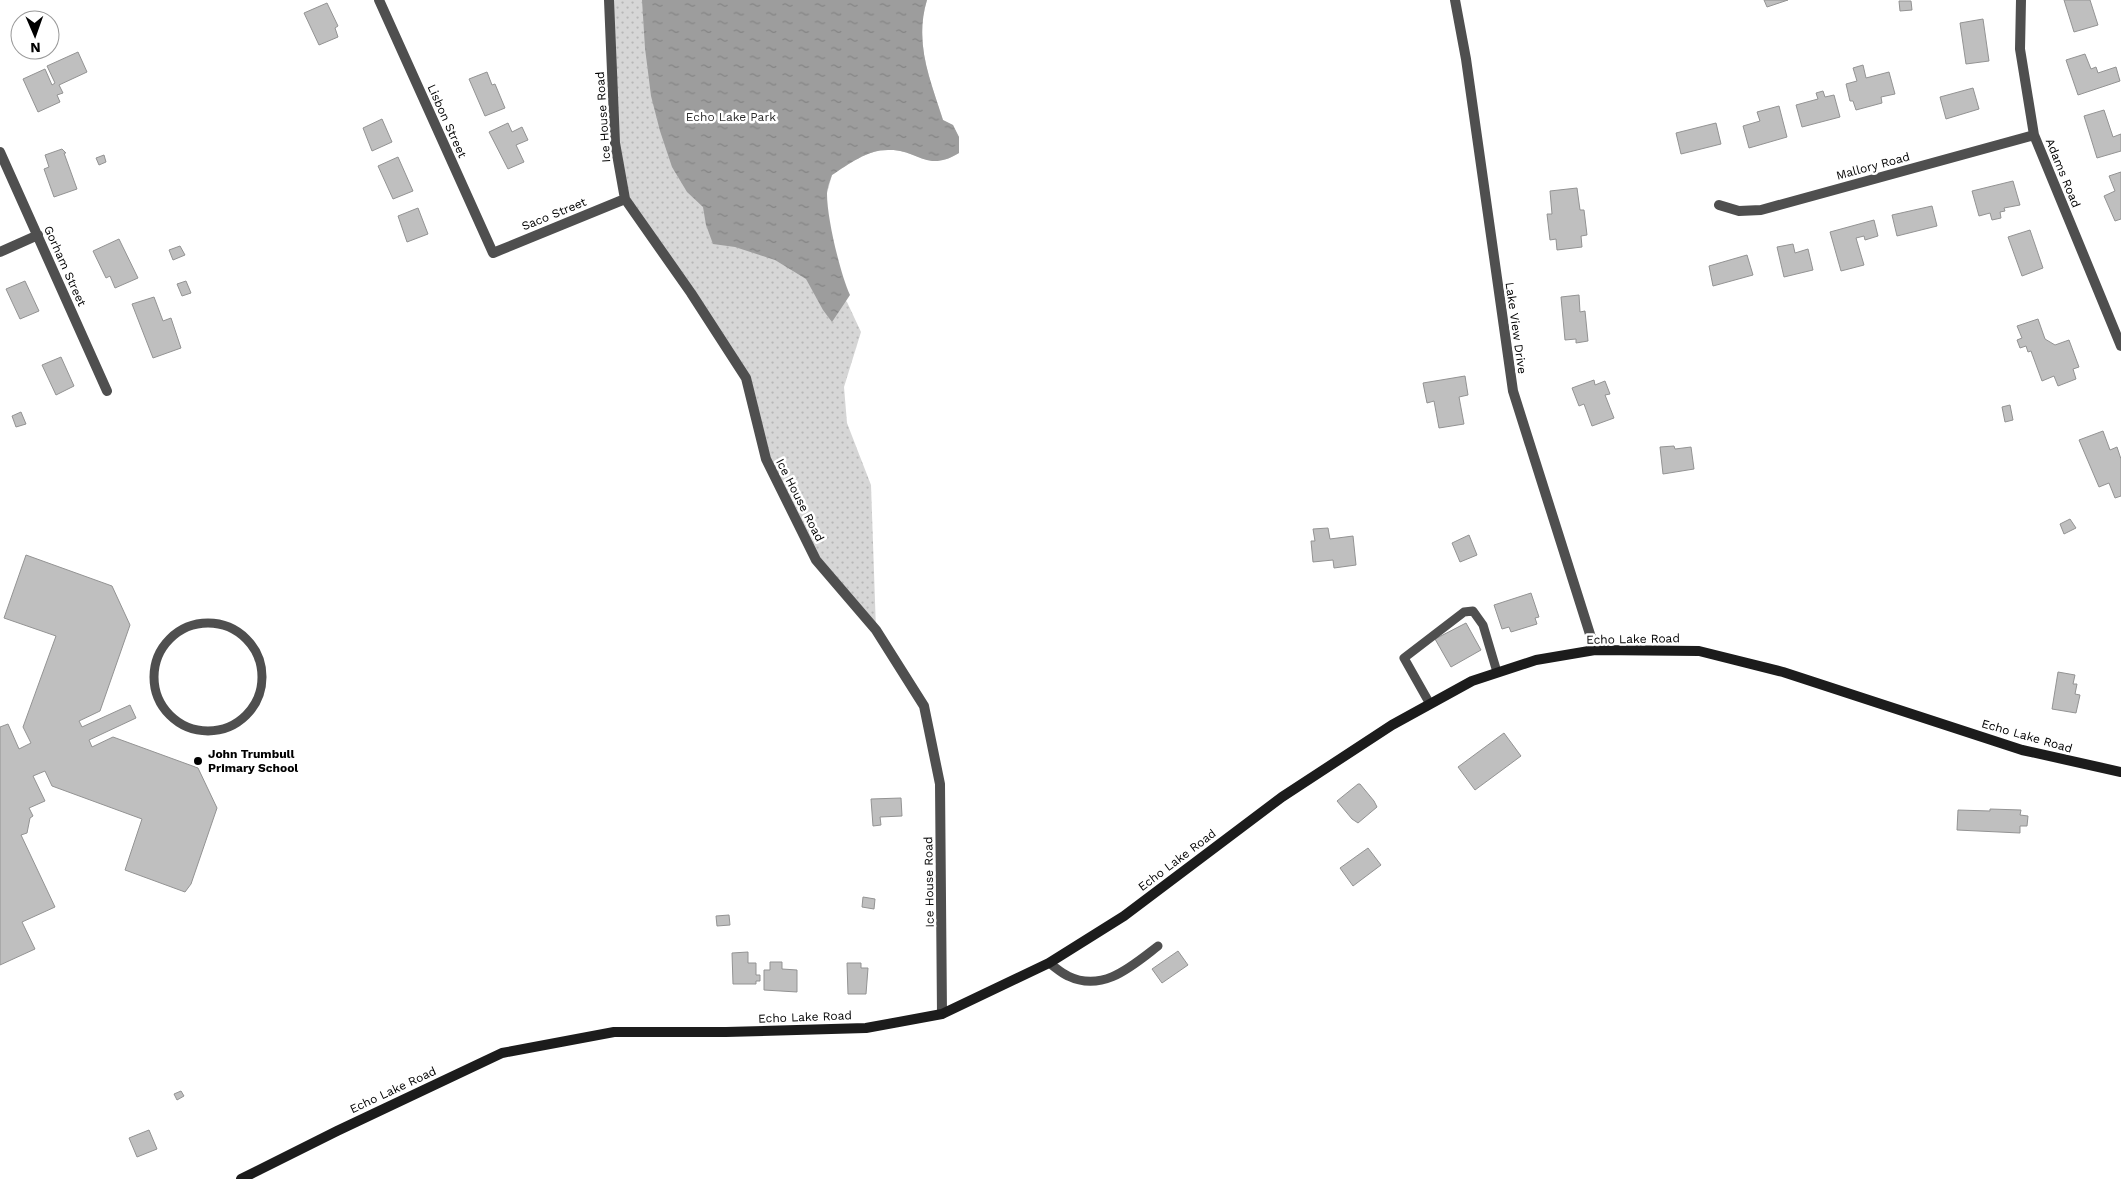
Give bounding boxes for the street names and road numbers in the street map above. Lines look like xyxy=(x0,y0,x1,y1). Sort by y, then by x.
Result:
street label: Ice House Road xyxy=(593,71,613,163)
street label: Lisbon Street xyxy=(425,82,469,160)
street label: Adams Road xyxy=(2043,136,2083,210)
street label: Mallory Road xyxy=(1835,149,1911,183)
street label: Saco Street xyxy=(520,195,588,233)
street label: Gorham Street xyxy=(41,224,89,308)
street label: Lake View Drive xyxy=(1503,281,1529,375)
street label: Ice House Road xyxy=(773,456,827,544)
street label: Echo Lake Road xyxy=(1586,631,1680,647)
street label: Echo Lake Road xyxy=(1980,716,2074,756)
street label: Echo Lake Road xyxy=(1135,826,1219,894)
street label: Ice House Road xyxy=(921,836,937,928)
street label: Echo Lake Road xyxy=(758,1008,852,1026)
street label: Echo Lake Road xyxy=(348,1064,438,1116)

